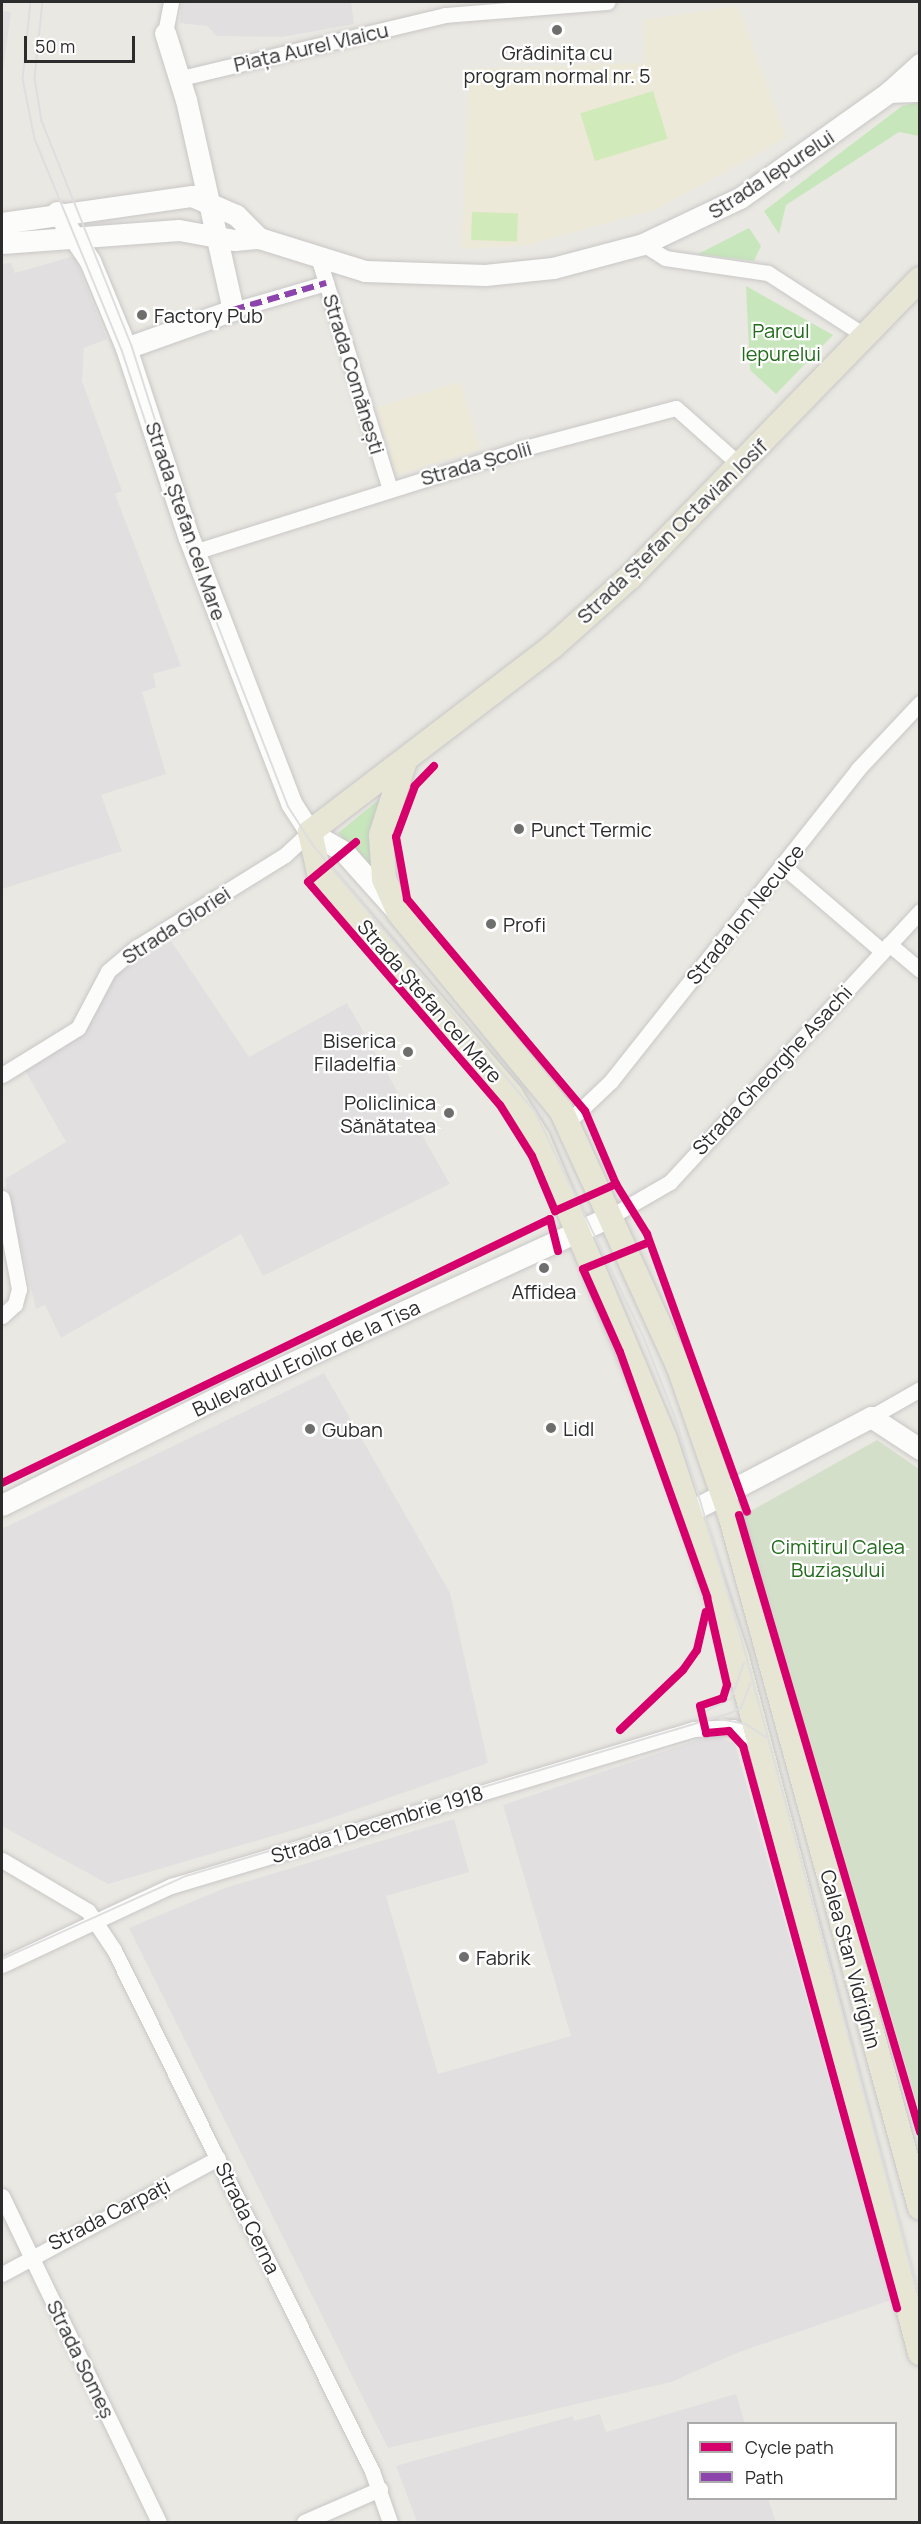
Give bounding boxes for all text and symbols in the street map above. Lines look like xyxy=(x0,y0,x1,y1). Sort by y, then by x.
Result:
street label: Piața Aurel Vlaicu xyxy=(231,18,391,76)
marker: Grădinița cu program normal nr. 5 xyxy=(550,23,564,37)
scale bar xyxy=(27,24,138,62)
text: 50 m xyxy=(35,34,75,58)
place label: Grădinița cu program normal nr. 5 xyxy=(463,40,651,87)
street label: Strada Iepurelui xyxy=(704,124,838,224)
street label: Strada Comănești xyxy=(318,291,390,457)
place label: Factory Pub xyxy=(154,303,263,327)
marker: Factory Pub xyxy=(135,308,149,322)
park label: Parcul Iepurelui xyxy=(741,318,821,365)
street label: Strada Ștefan cel Mare xyxy=(141,419,231,623)
street label: Strada Ștefan Octavian Iosif xyxy=(572,434,772,628)
street label: Strada Școlii xyxy=(418,436,534,490)
place label: Punct Termic xyxy=(531,817,652,841)
marker: Punct Termic xyxy=(512,822,526,836)
street label: Strada Ion Neculce xyxy=(681,839,809,989)
street label: Strada Gloriei xyxy=(117,881,235,969)
place label: Profi xyxy=(503,912,546,936)
street label: Strada Ștefan cel Mare xyxy=(353,914,507,1088)
marker: Profi xyxy=(484,917,498,931)
street label: Strada Gheorghe Asachi xyxy=(687,980,857,1160)
place label: Biserica Filadelfia xyxy=(314,1028,396,1075)
marker: Biserica Filadelfia xyxy=(401,1045,415,1059)
place label: Policlinica Sănătatea xyxy=(340,1090,436,1137)
marker: Policlinica Sănătatea xyxy=(440,1104,458,1122)
marker: Affidea xyxy=(535,1259,553,1277)
place label: Affidea xyxy=(512,1279,576,1303)
street label: Bulevardul Eroilor de la Tisa xyxy=(188,1295,424,1421)
place label: Lidl xyxy=(563,1416,594,1440)
place label: Guban xyxy=(322,1417,383,1441)
marker: Lidl xyxy=(544,1421,558,1435)
marker: Guban xyxy=(303,1422,317,1436)
park label: Cimitirul Calea Buziașului xyxy=(771,1534,905,1581)
street label: Strada 1 Decembrie 1918 xyxy=(268,1780,486,1868)
street label: Calea Stan Vidrighin xyxy=(816,1867,886,2051)
place label: Fabrik xyxy=(476,1945,530,1969)
marker: Fabrik xyxy=(457,1950,471,1964)
street label: Strada Cerna xyxy=(211,2158,285,2278)
street label: Strada Carpați xyxy=(44,2173,174,2255)
street label: Strada Someș xyxy=(42,2296,120,2422)
legend xyxy=(687,2422,897,2500)
text: Cycle path xyxy=(745,2435,834,2459)
text: Path xyxy=(745,2465,783,2489)

